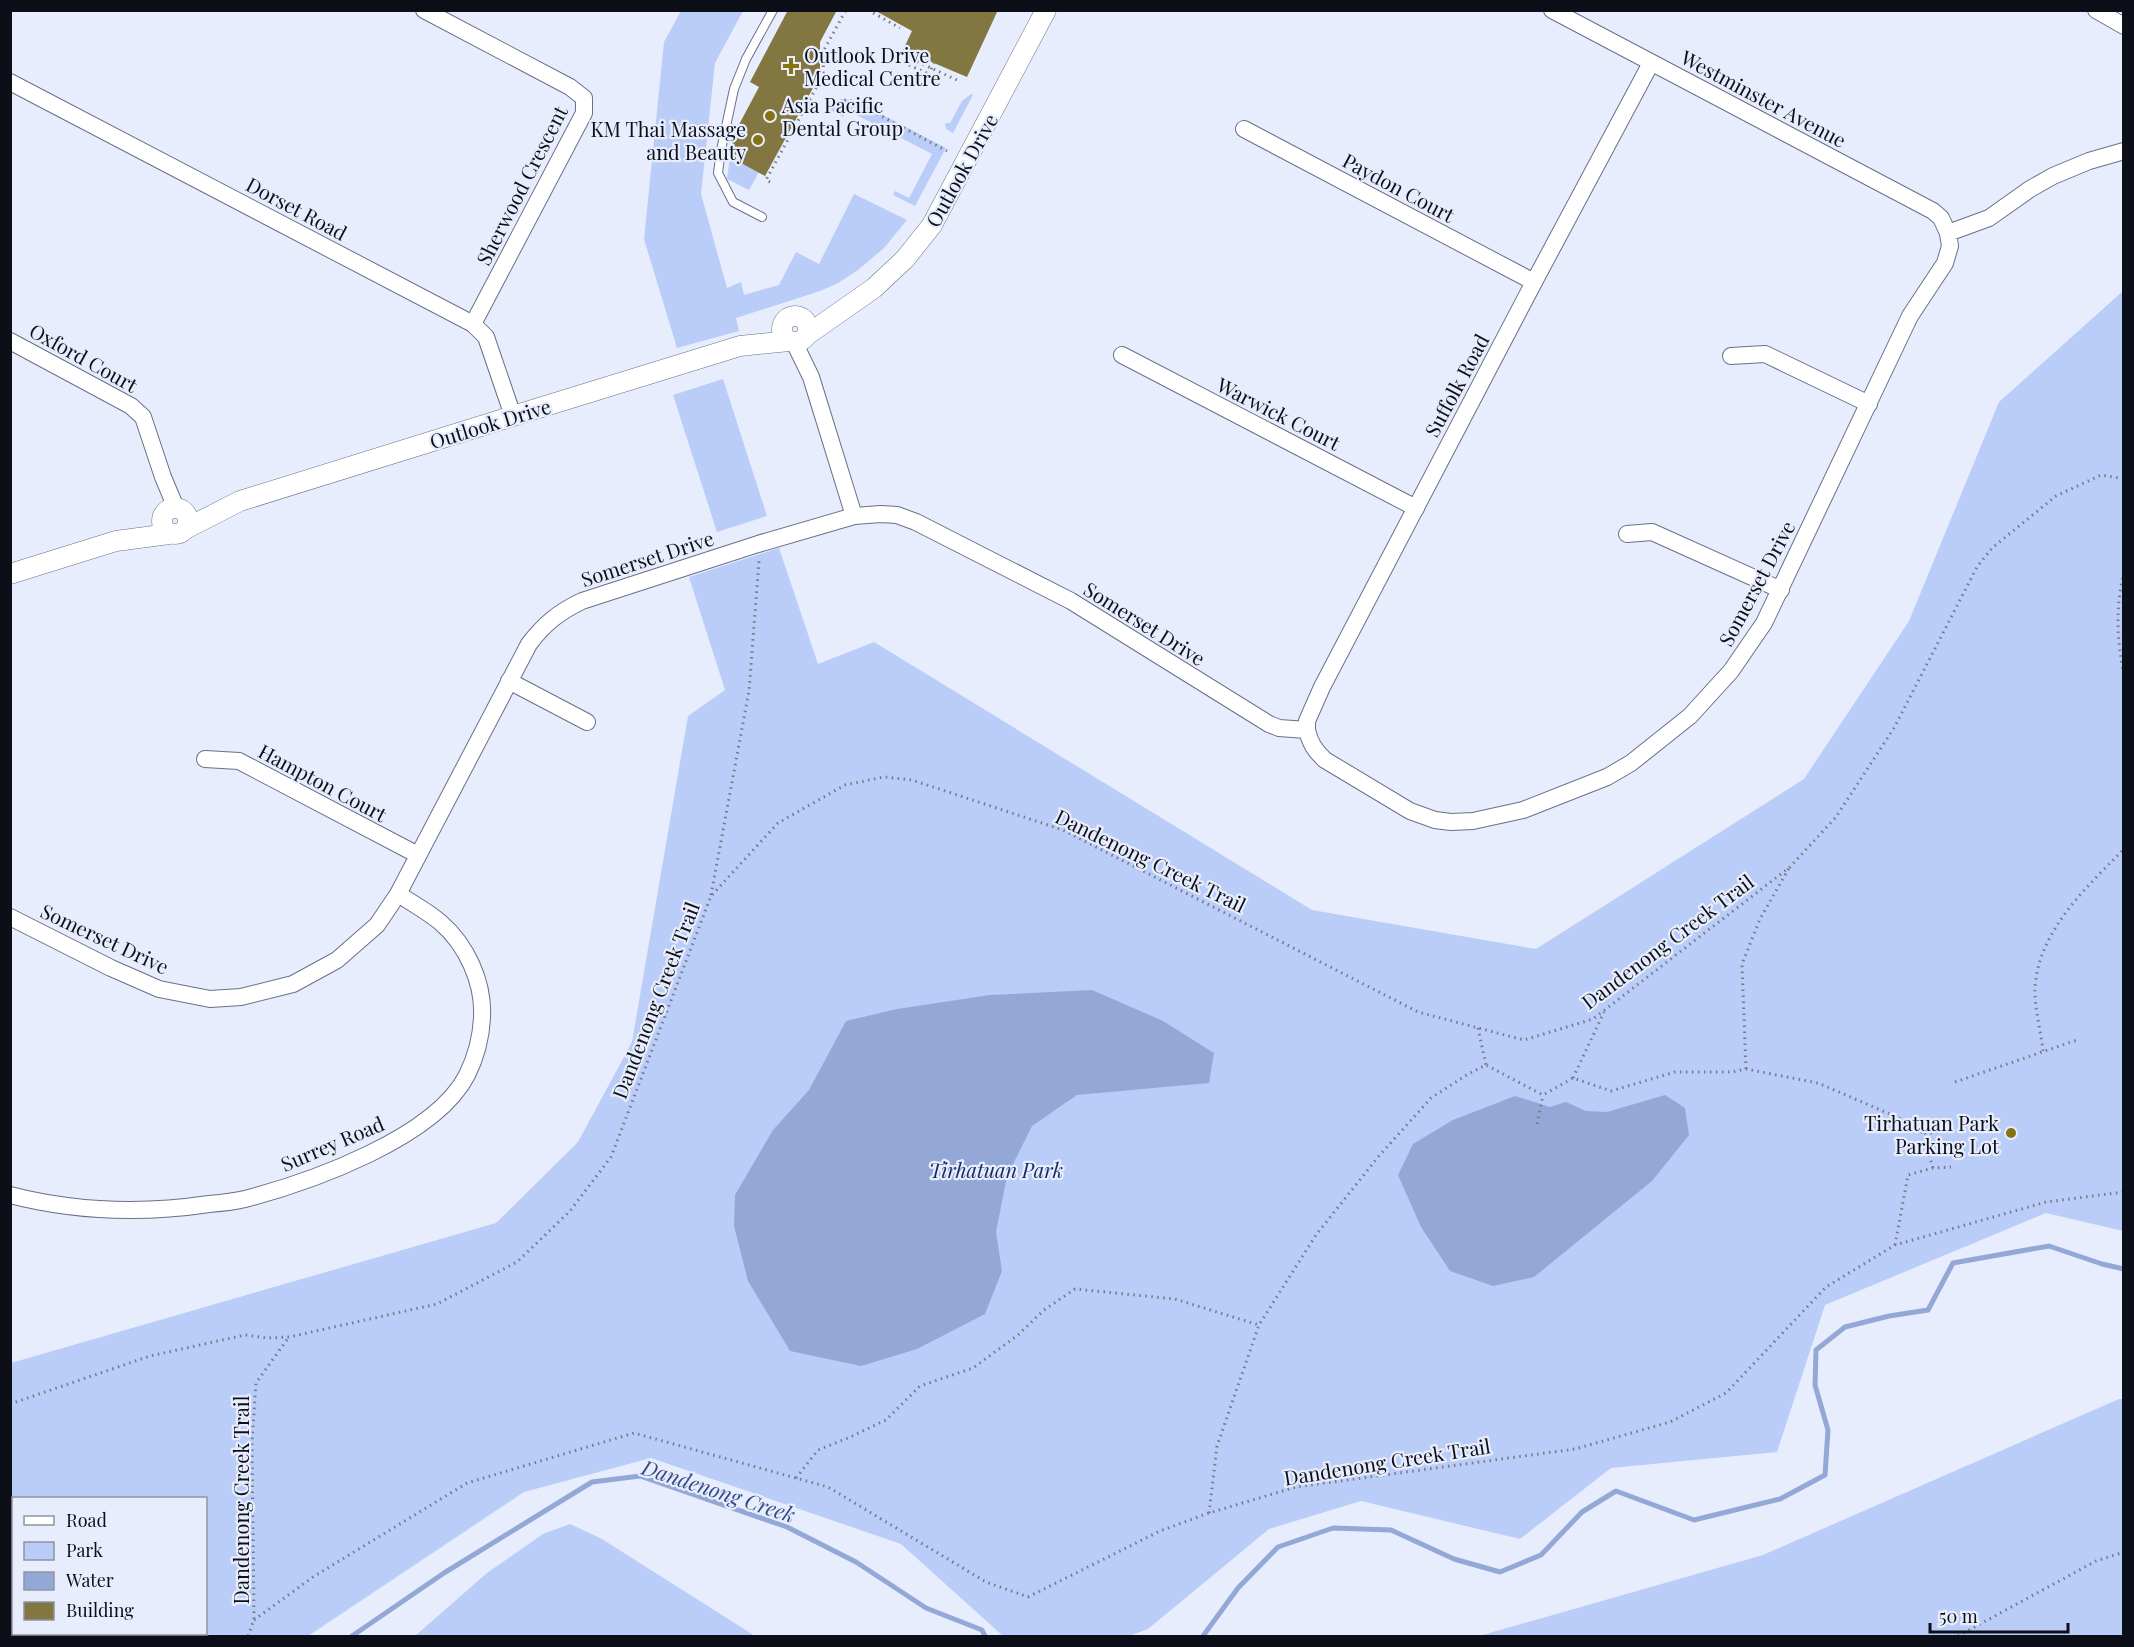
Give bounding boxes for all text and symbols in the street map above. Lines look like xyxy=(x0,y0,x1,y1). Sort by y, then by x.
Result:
place label: Outlook Drive Medical Centre xyxy=(804,41,941,91)
street label: Westminster Avenue xyxy=(1676,43,1851,153)
marker: Outlook Drive Medical Centre xyxy=(782,57,800,75)
place label: Asia Pacific Dental Group xyxy=(781,91,903,141)
street label: Sherwood Crescent xyxy=(469,100,573,269)
marker: Asia Pacific Dental Group xyxy=(763,109,777,123)
street label: Outlook Drive xyxy=(919,109,1003,231)
place label: KM Thai Massage and Beauty xyxy=(591,115,746,165)
marker: KM Thai Massage and Beauty xyxy=(751,133,765,147)
street label: Paydon Court xyxy=(1338,146,1461,228)
street label: Dorset Road xyxy=(242,170,352,246)
street label: Oxford Court xyxy=(25,316,144,398)
street label: Suffolk Road xyxy=(1418,329,1495,441)
street label: Warwick Court xyxy=(1212,370,1346,456)
street label: Outlook Drive xyxy=(426,392,554,454)
street label: Somerset Drive xyxy=(1712,516,1800,650)
street label: Somerset Drive xyxy=(577,524,717,592)
street label: Somerset Drive xyxy=(1079,575,1211,671)
street label: Hampton Court xyxy=(254,737,393,828)
street label: Dandenong Creek Trail xyxy=(1051,802,1251,918)
street label: Dandenong Creek Trail xyxy=(1575,867,1759,1015)
street label: Somerset Drive xyxy=(37,897,173,979)
street label: Dandenong Creek Trail xyxy=(605,897,705,1102)
street label: Surrey Road xyxy=(276,1109,388,1177)
place label: Tirhatuan Park Parking Lot xyxy=(1864,1109,2000,1159)
marker: Tirhatuan Park Parking Lot xyxy=(2004,1126,2018,1140)
park label: Tirhatuan Park xyxy=(929,1156,1063,1183)
street label: Dandenong Creek Trail xyxy=(227,1395,254,1604)
street label: Dandenong Creek Trail xyxy=(1282,1431,1492,1491)
water label: Dandenong Creek xyxy=(638,1452,799,1528)
legend xyxy=(12,1497,207,1635)
text: Road xyxy=(66,1508,107,1532)
text: Park xyxy=(66,1538,103,1562)
text: Water xyxy=(65,1568,114,1592)
scale bar xyxy=(1930,1596,2068,1634)
text: Building xyxy=(66,1598,134,1622)
text: 50 m xyxy=(1939,1604,1978,1628)

